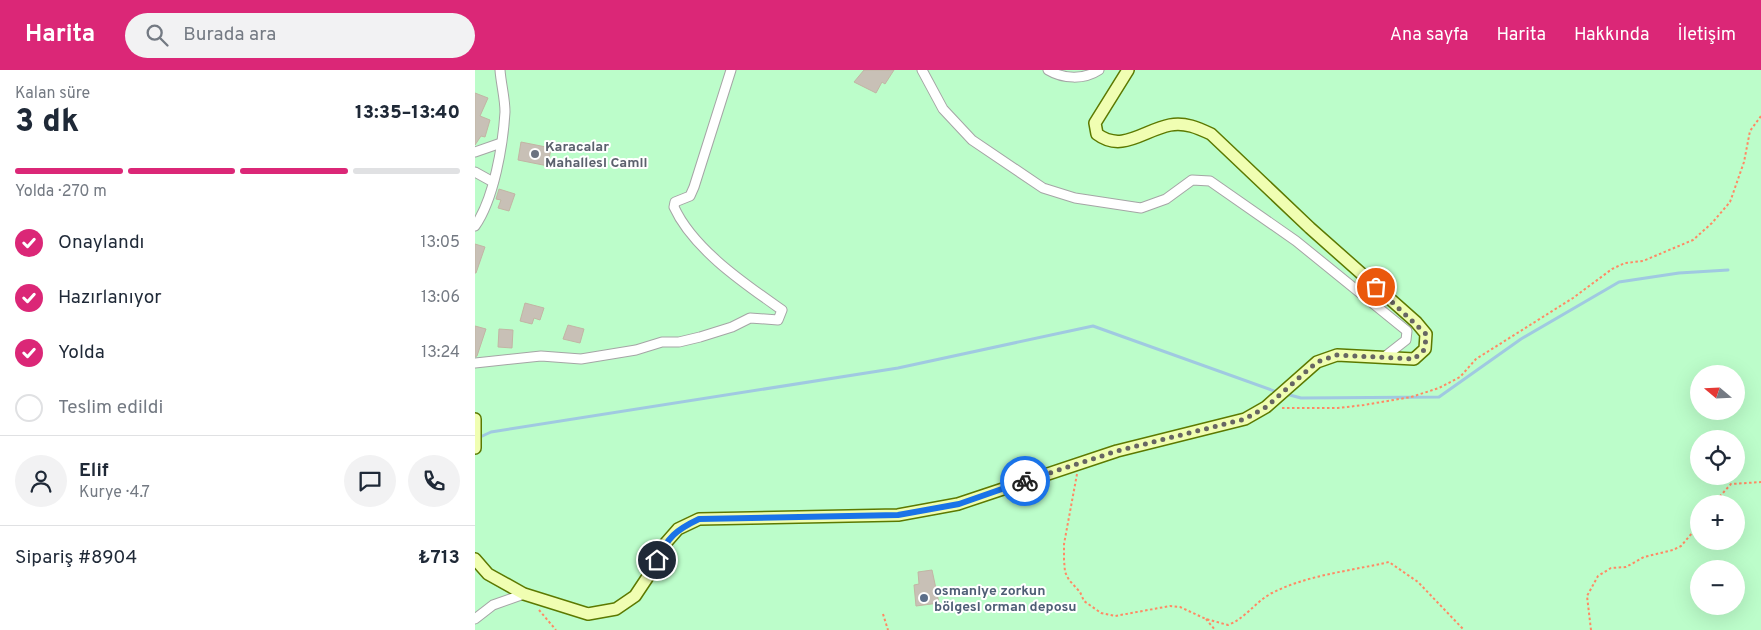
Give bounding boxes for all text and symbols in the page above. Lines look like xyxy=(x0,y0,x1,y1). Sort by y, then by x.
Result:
search box xyxy=(125,13,475,58)
text: Harita xyxy=(25,20,95,50)
icon: search xyxy=(143,21,171,49)
text: Burada ara xyxy=(183,23,276,47)
text: Ana sayfa xyxy=(1390,24,1469,47)
text: Harita xyxy=(1497,24,1546,47)
text: Hakkında xyxy=(1574,24,1649,47)
text: İletişim xyxy=(1677,24,1736,47)
text: Kalan süre xyxy=(15,84,90,104)
text: 13:35–13:40 xyxy=(355,101,460,125)
text: 3 dk xyxy=(15,103,79,143)
place label: Karacalar Mahallesi Camii xyxy=(545,139,647,172)
marker: Karacalar Mahallesi Camii xyxy=(529,148,541,160)
text: Yolda · 270 m xyxy=(15,182,107,202)
icon: check xyxy=(15,229,43,257)
text: Onaylandı xyxy=(58,231,144,255)
text: 13:05 xyxy=(421,233,460,253)
pin xyxy=(1355,266,1397,308)
icon: bag xyxy=(1362,273,1390,301)
icon: check xyxy=(15,284,43,312)
text: Hazırlanıyor xyxy=(58,286,162,310)
text: 13:06 xyxy=(421,288,460,308)
icon: check xyxy=(15,339,43,367)
text: Yolda xyxy=(58,341,105,365)
text: 13:24 xyxy=(421,343,460,363)
north arrow xyxy=(1690,365,1745,420)
map controls xyxy=(1690,365,1745,615)
text: Teslim edildi xyxy=(58,396,163,420)
button: locate xyxy=(1690,430,1745,485)
button: person xyxy=(15,455,67,507)
button: chat xyxy=(344,455,396,507)
button: phone xyxy=(408,455,460,507)
courier xyxy=(1000,456,1050,506)
text: Elif xyxy=(79,459,109,483)
icon: bike xyxy=(1011,467,1039,495)
text: Kurye · 4.7 xyxy=(79,483,150,503)
button: + xyxy=(1690,495,1745,550)
pin xyxy=(636,539,678,581)
text: Sipariş #8904 xyxy=(15,546,137,570)
text: ₺713 xyxy=(418,546,460,570)
icon: home xyxy=(643,546,671,574)
button: − xyxy=(1690,560,1745,615)
place label: osmaniye zorkun bölgesi orman deposu xyxy=(934,583,1077,616)
marker: osmaniye zorkun bölgesi orman deposu xyxy=(918,592,930,604)

